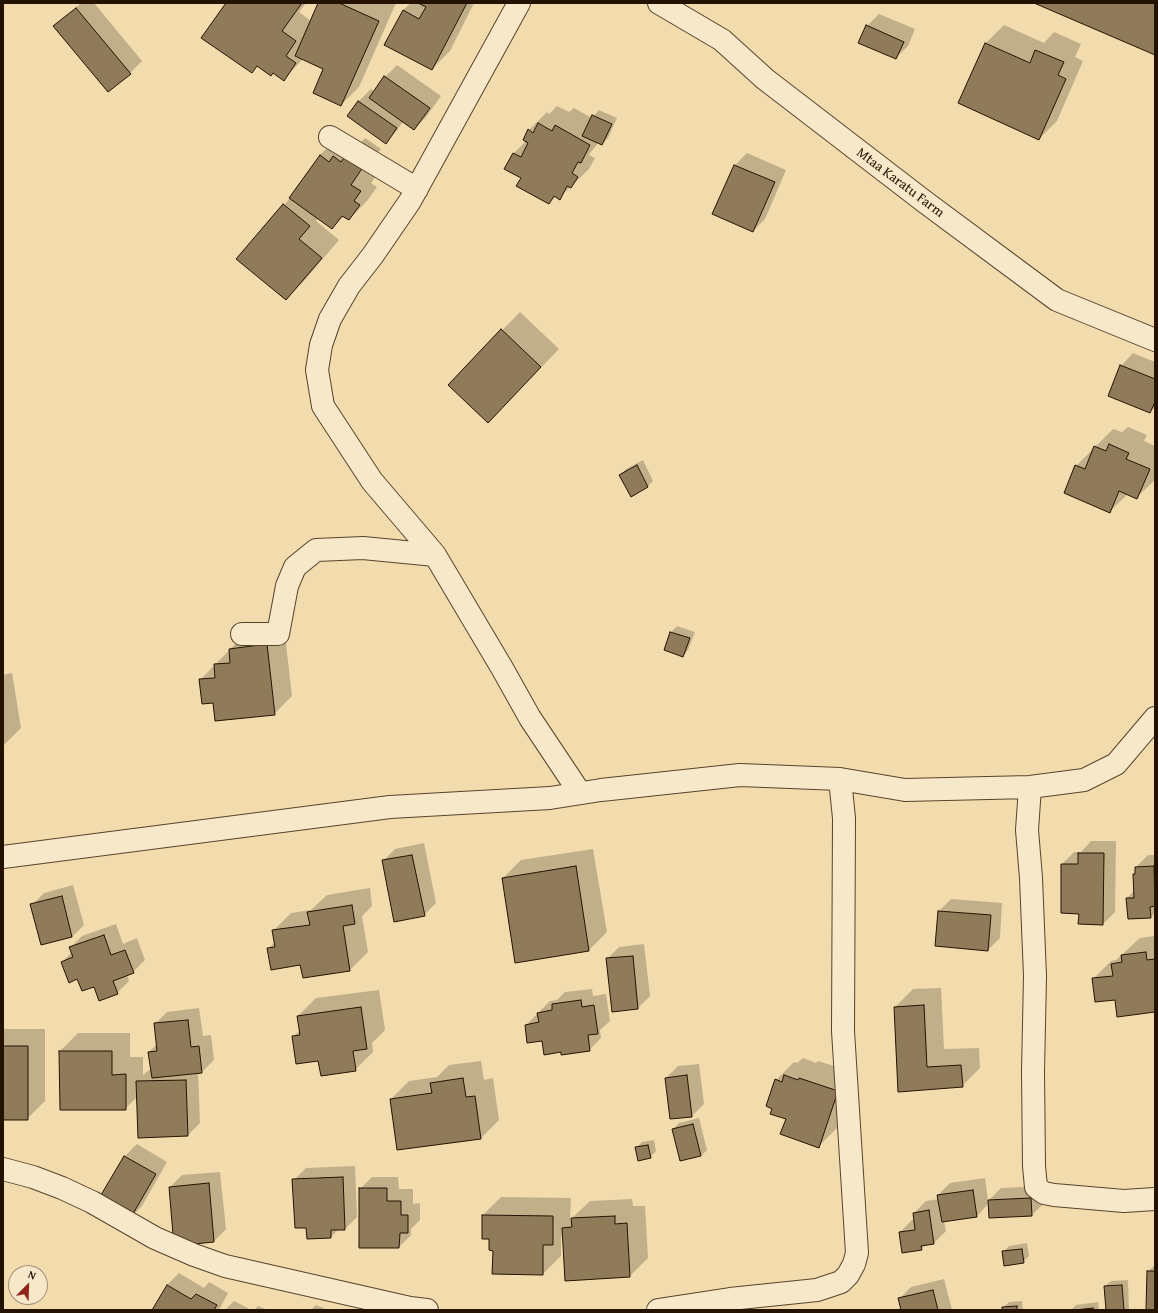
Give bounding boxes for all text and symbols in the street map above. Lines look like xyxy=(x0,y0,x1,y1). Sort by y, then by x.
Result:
street label: Mtaa Karatu Farm xyxy=(853,145,947,221)
north arrow xyxy=(8,1265,48,1305)
text: N xyxy=(26,1266,39,1284)

